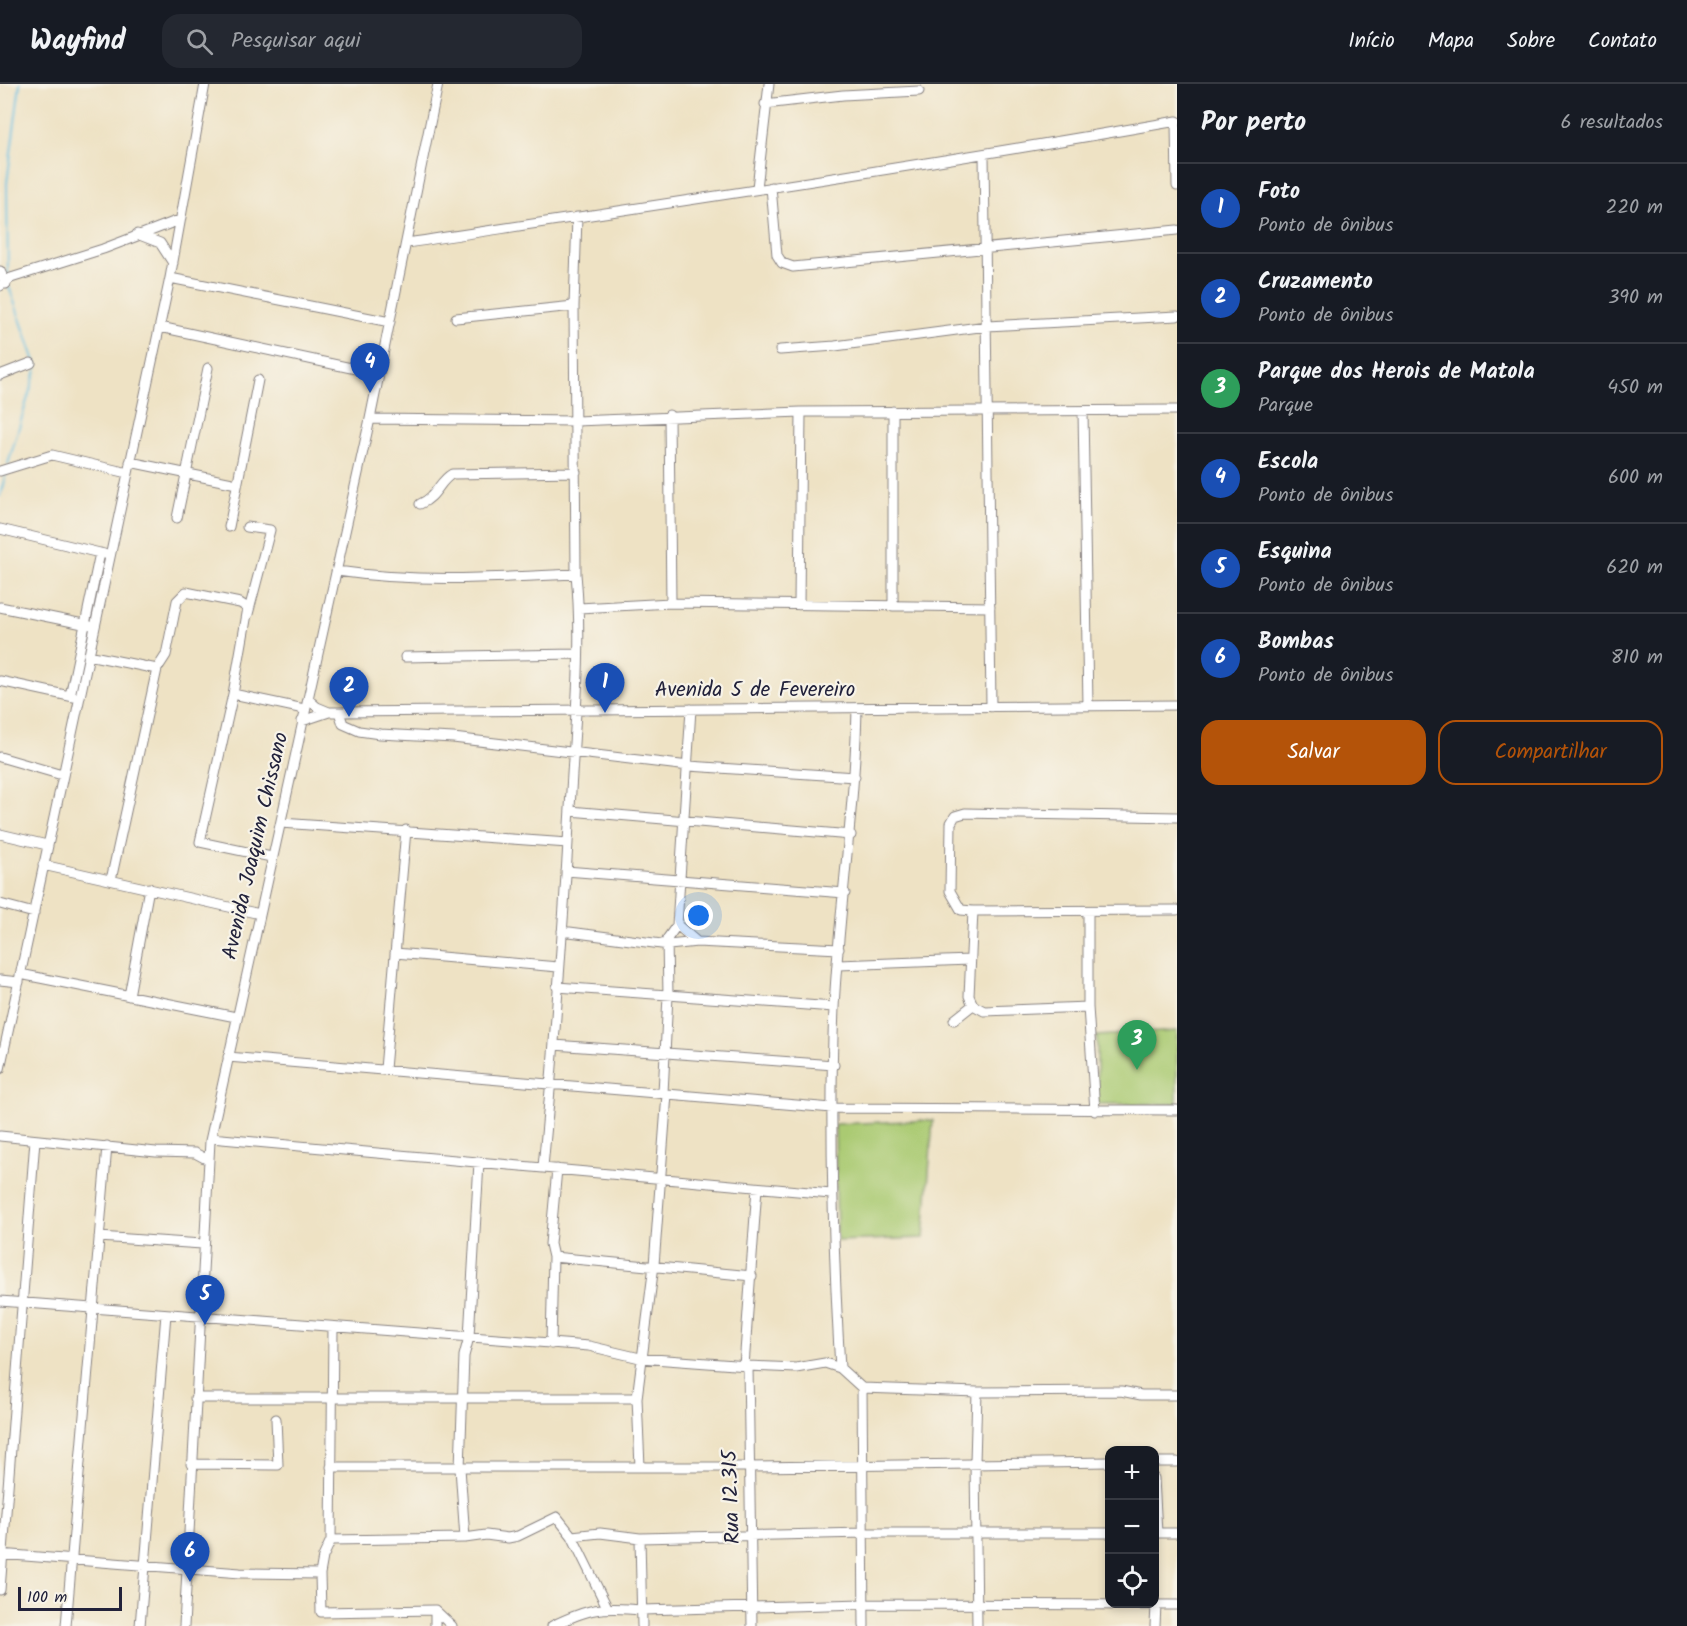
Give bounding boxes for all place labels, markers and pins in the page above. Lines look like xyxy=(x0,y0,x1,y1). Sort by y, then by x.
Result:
pin: 4 xyxy=(350,344,389,393)
pin: 1 xyxy=(586,664,624,713)
pin: 2 xyxy=(330,668,368,717)
pin: 3 xyxy=(1118,1020,1156,1070)
pin: 5 xyxy=(186,1276,224,1325)
pin: 6 xyxy=(170,1532,210,1582)

